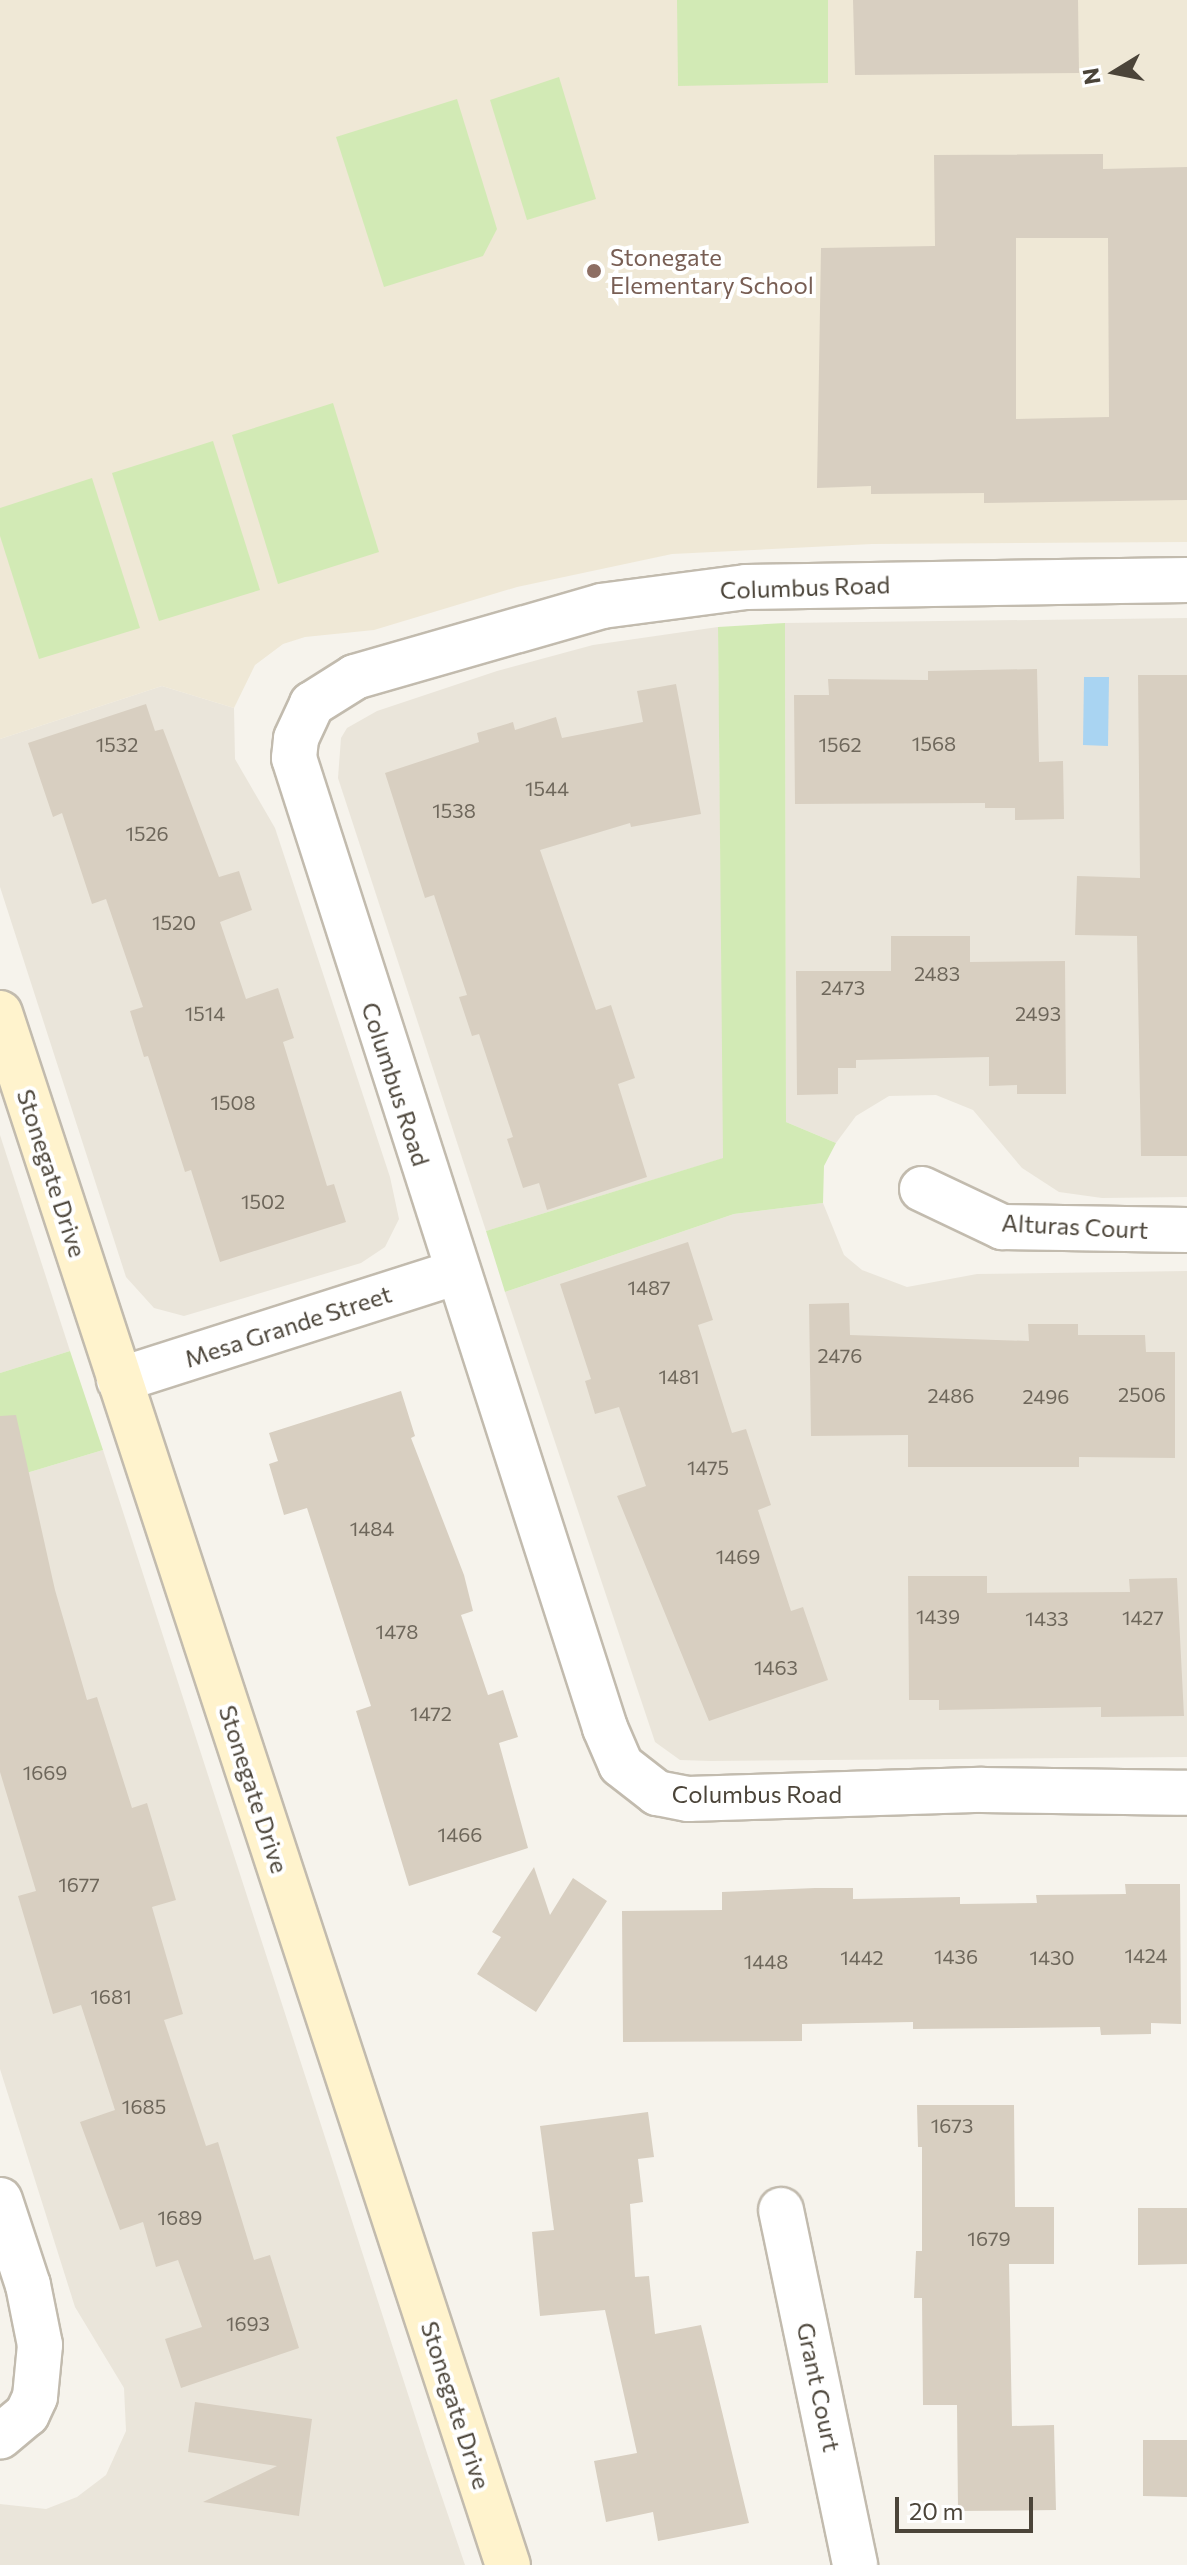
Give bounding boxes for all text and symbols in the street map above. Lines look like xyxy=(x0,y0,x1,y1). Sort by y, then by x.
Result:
north arrow xyxy=(1075,32,1155,112)
text: N xyxy=(1076,66,1106,87)
place label: Stonegate Elementary School xyxy=(610,243,814,299)
marker: Stonegate Elementary School xyxy=(585,262,603,280)
street label: Columbus Road xyxy=(719,570,891,604)
house number: 1568 xyxy=(912,731,956,755)
house number: 1532 xyxy=(96,732,138,756)
house number: 1562 xyxy=(818,732,862,756)
house number: 1544 xyxy=(525,776,569,800)
house number: 1538 xyxy=(432,798,476,822)
house number: 1526 xyxy=(125,821,169,845)
house number: 1520 xyxy=(152,910,196,934)
house number: 2483 xyxy=(914,961,960,985)
house number: 2473 xyxy=(821,975,865,999)
street label: Columbus Road xyxy=(356,999,436,1169)
house number: 1514 xyxy=(185,1001,225,1025)
house number: 2493 xyxy=(1015,1001,1061,1025)
street label: Stonegate Drive xyxy=(11,1086,93,1260)
house number: 1508 xyxy=(210,1090,256,1114)
house number: 1502 xyxy=(241,1189,285,1213)
street label: Alturas Court xyxy=(1001,1208,1149,1244)
house number: 1487 xyxy=(627,1275,671,1299)
street label: Mesa Grande Street xyxy=(181,1279,395,1373)
house number: 2476 xyxy=(818,1343,862,1367)
house number: 1481 xyxy=(658,1364,700,1388)
house number: 2506 xyxy=(1118,1382,1166,1406)
house number: 2486 xyxy=(927,1383,975,1407)
house number: 2496 xyxy=(1022,1384,1070,1408)
house number: 1475 xyxy=(687,1455,729,1479)
house number: 1484 xyxy=(350,1516,394,1540)
house number: 1469 xyxy=(716,1544,760,1568)
house number: 1439 xyxy=(916,1604,960,1628)
house number: 1427 xyxy=(1122,1605,1164,1629)
house number: 1433 xyxy=(1025,1606,1069,1630)
house number: 1478 xyxy=(376,1619,418,1643)
house number: 1463 xyxy=(754,1655,798,1679)
house number: 1472 xyxy=(410,1701,452,1725)
street label: Stonegate Drive xyxy=(213,1702,295,1876)
house number: 1669 xyxy=(23,1760,67,1784)
street label: Columbus Road xyxy=(672,1780,842,1808)
house number: 1466 xyxy=(438,1822,482,1846)
house number: 1677 xyxy=(58,1872,100,1896)
house number: 1424 xyxy=(1124,1943,1168,1967)
house number: 1436 xyxy=(934,1944,978,1968)
house number: 1442 xyxy=(840,1945,884,1969)
house number: 1430 xyxy=(1029,1945,1075,1969)
house number: 1448 xyxy=(744,1949,788,1973)
house number: 1681 xyxy=(90,1984,132,2008)
house number: 1685 xyxy=(122,2094,166,2118)
house number: 1673 xyxy=(931,2113,973,2137)
house number: 1689 xyxy=(158,2205,202,2229)
house number: 1679 xyxy=(967,2226,1011,2250)
house number: 1693 xyxy=(226,2311,270,2335)
street label: Stonegate Drive xyxy=(415,2318,497,2492)
street label: Grant Court xyxy=(791,2320,847,2454)
scale bar xyxy=(899,2481,1037,2531)
text: 20 m xyxy=(909,2496,963,2525)

